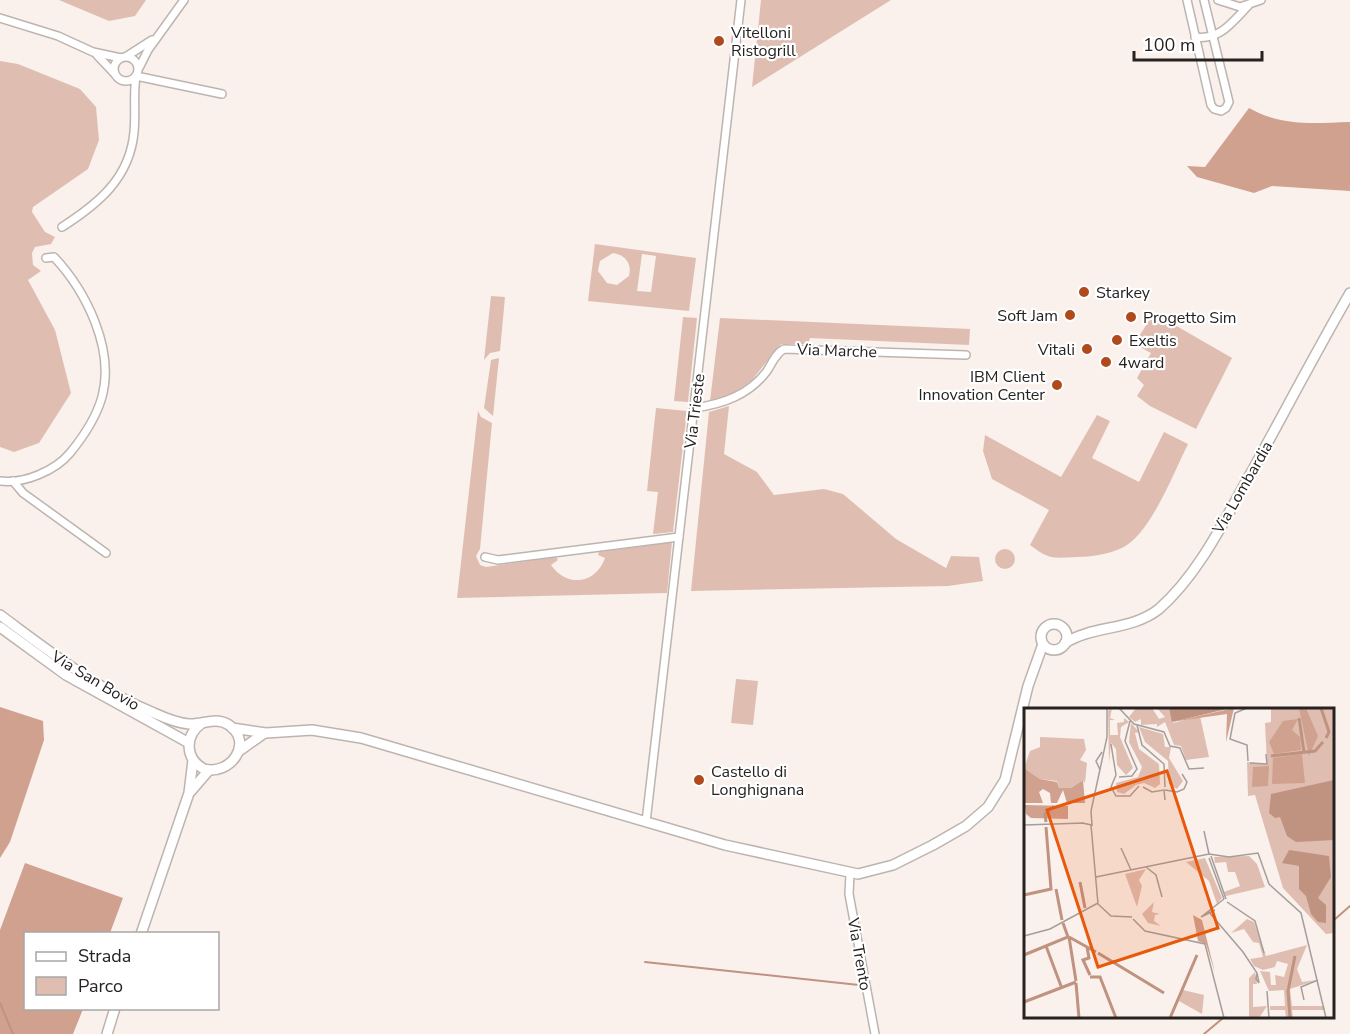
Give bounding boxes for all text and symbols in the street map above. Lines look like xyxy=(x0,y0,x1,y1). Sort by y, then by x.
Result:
place label: Vitelloni Ristogrill xyxy=(730,22,796,62)
scale bar xyxy=(1134,24,1262,62)
text: 100 m xyxy=(1143,33,1195,57)
marker: Vitelloni Ristogrill xyxy=(712,34,726,48)
place label: Starkey xyxy=(1096,282,1151,304)
marker: Starkey xyxy=(1077,285,1091,299)
place label: Soft Jam xyxy=(997,305,1058,327)
place label: Progetto Sim xyxy=(1143,307,1237,329)
marker: Soft Jam xyxy=(1063,308,1077,322)
marker: Progetto Sim xyxy=(1124,310,1138,324)
place label: Exeltis xyxy=(1129,330,1177,352)
marker: Exeltis xyxy=(1110,333,1124,347)
street label: Via Marche xyxy=(796,339,877,363)
place label: Vitali xyxy=(1037,339,1075,361)
marker: Vitali xyxy=(1080,342,1094,356)
place label: 4ward xyxy=(1118,352,1164,374)
marker: 4ward xyxy=(1099,355,1113,369)
place label: IBM Client Innovation Center xyxy=(918,366,1045,406)
street label: Via Trieste xyxy=(679,372,711,451)
marker: IBM Client Innovation Center xyxy=(1050,378,1064,392)
street label: Via Lombardia xyxy=(1207,437,1278,539)
street label: Via San Bovio xyxy=(46,645,144,716)
inset map xyxy=(1024,708,1335,1019)
place label: Castello di Longhignana xyxy=(711,761,804,801)
marker: Castello di Longhignana xyxy=(692,773,706,787)
street label: Via Trento xyxy=(842,915,876,992)
legend xyxy=(24,932,219,1010)
text: Strada xyxy=(78,944,131,968)
text: Parco xyxy=(78,974,123,998)

